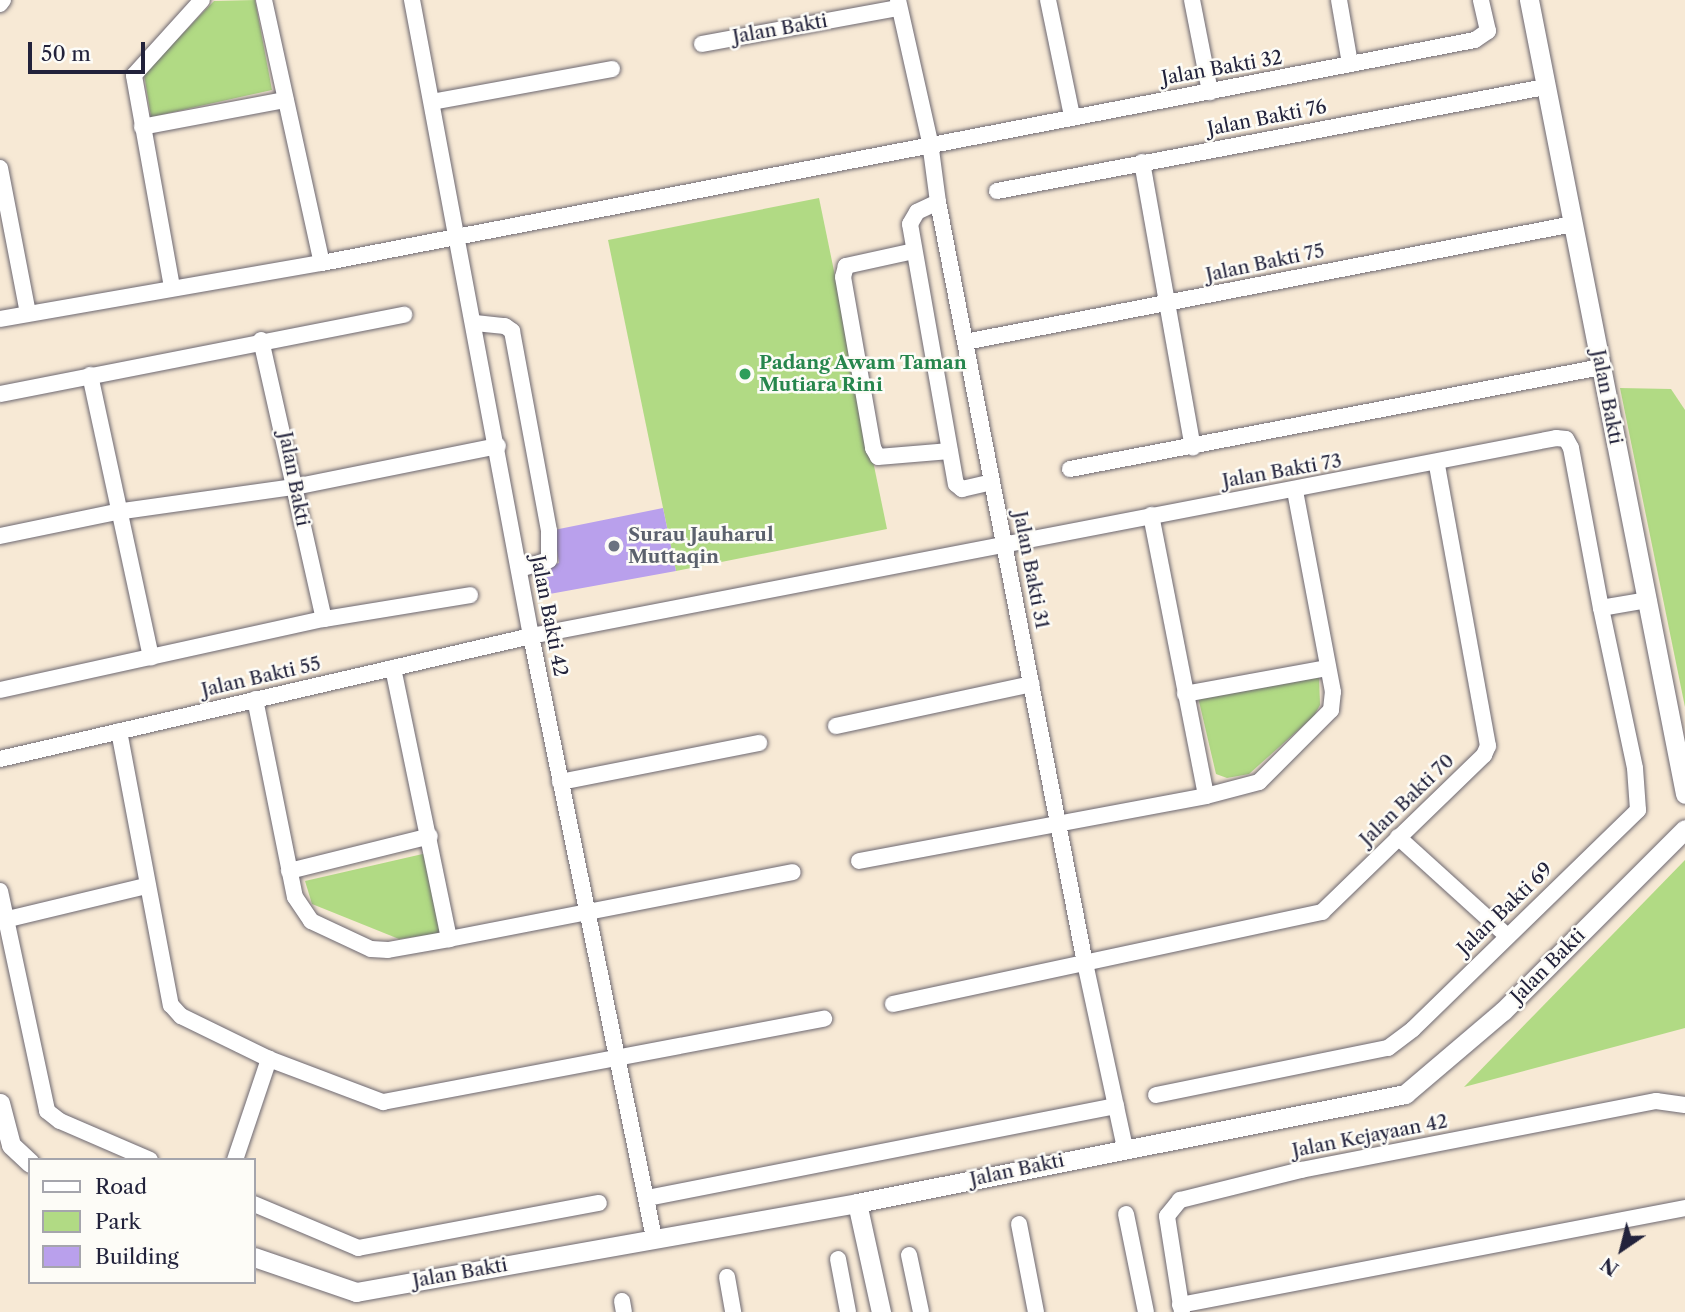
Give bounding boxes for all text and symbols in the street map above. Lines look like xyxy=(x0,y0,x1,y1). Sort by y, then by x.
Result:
street label: Jalan Bakti xyxy=(731,9,829,49)
scale bar xyxy=(32,28,149,72)
text: 50 m xyxy=(41,41,91,66)
street label: Jalan Bakti 32 xyxy=(1160,46,1284,90)
street label: Jalan Bakti 76 xyxy=(1205,95,1329,141)
street label: Jalan Bakti 75 xyxy=(1204,239,1326,287)
street label: Jalan Bakti xyxy=(1587,348,1627,446)
place label: Padang Awam Taman Mutiara Rini xyxy=(759,352,968,396)
marker: Padang Awam Taman Mutiara Rini xyxy=(737,366,753,382)
street label: Jalan Bakti xyxy=(274,430,314,528)
street label: Jalan Bakti 73 xyxy=(1221,449,1343,493)
street label: Jalan Bakti 31 xyxy=(1008,509,1054,631)
place label: Surau Jauharul Muttaqin xyxy=(628,524,774,568)
marker: Surau Jauharul Muttaqin xyxy=(606,538,622,554)
street label: Jalan Bakti 42 xyxy=(526,554,572,678)
street label: Jalan Bakti 55 xyxy=(199,652,323,702)
street label: Jalan Bakti 70 xyxy=(1355,749,1459,851)
street label: Jalan Bakti 69 xyxy=(1453,858,1557,960)
street label: Jalan Bakti xyxy=(1506,924,1590,1008)
street label: Jalan Kejayaan 42 xyxy=(1290,1110,1450,1162)
street label: Jalan Bakti xyxy=(968,1149,1066,1191)
legend xyxy=(28,1158,256,1284)
text: Road xyxy=(95,1174,147,1199)
text: Park xyxy=(95,1209,141,1234)
north arrow xyxy=(1587,1214,1657,1284)
text: Building xyxy=(95,1244,179,1269)
text: N xyxy=(1596,1252,1623,1281)
street label: Jalan Bakti xyxy=(411,1253,509,1293)

